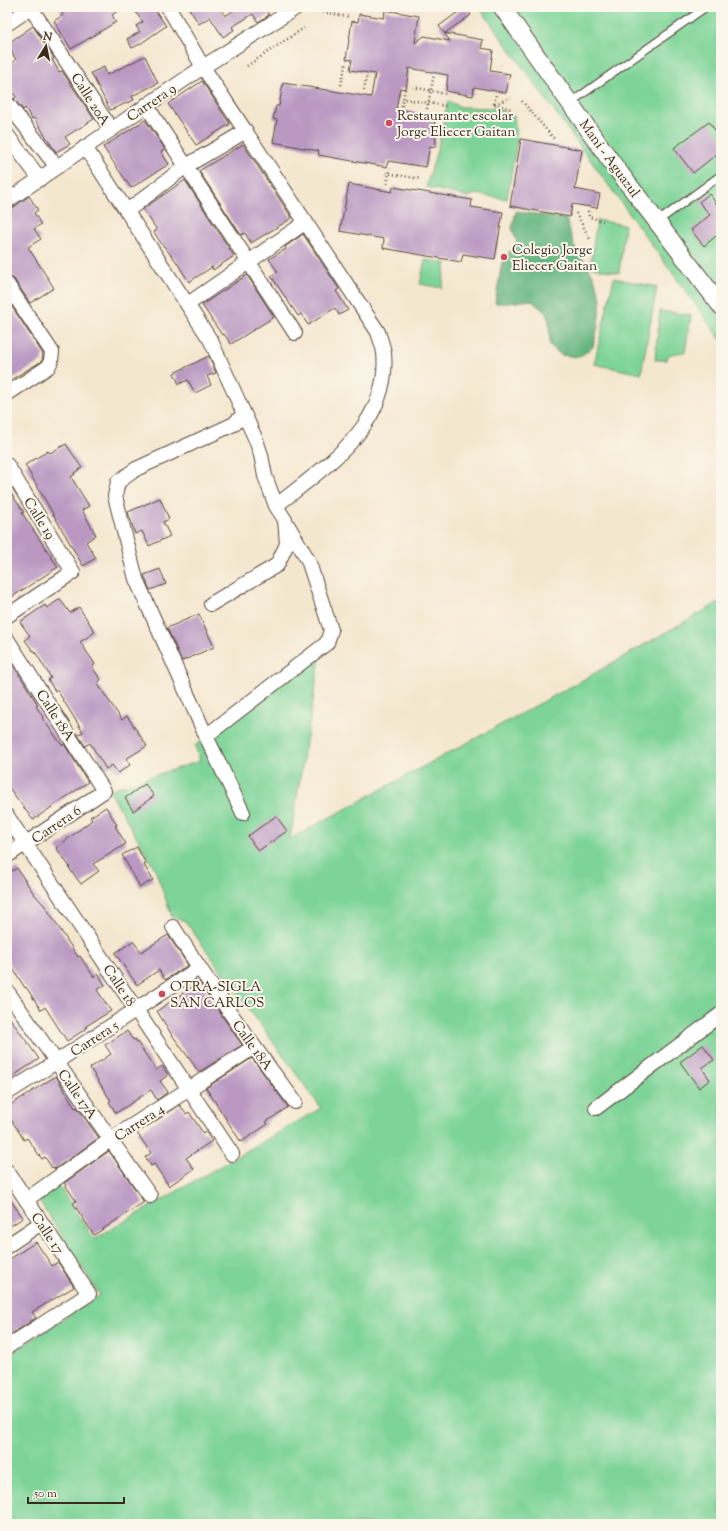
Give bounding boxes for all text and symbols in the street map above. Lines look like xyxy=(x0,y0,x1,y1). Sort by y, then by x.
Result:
north arrow xyxy=(26,26,66,66)
text: N xyxy=(41,28,53,46)
street label: Calle 20A xyxy=(65,70,114,131)
street label: Carrera 9 xyxy=(123,80,181,128)
place label: Restaurante escolar Jorge Eliecer Gaitan xyxy=(396,107,515,143)
street label: Maní - Aguazul xyxy=(573,116,644,202)
marker: Restaurante escolar Jorge Eliecer Gaitan xyxy=(384,118,394,128)
place label: Colegio Jorge Eliecer Gaitan xyxy=(512,241,597,277)
marker: Colegio Jorge Eliecer Gaitan xyxy=(499,252,509,262)
street label: Calle 19 xyxy=(18,494,59,544)
street label: Calle 18A xyxy=(30,686,79,746)
street label: Carrera 6 xyxy=(28,802,86,850)
street label: Calle 18 xyxy=(97,961,140,1011)
place label: OTRA-SIGLA SAN CARLOS xyxy=(170,978,264,1014)
marker: OTRA-SIGLA SAN CARLOS xyxy=(157,989,167,999)
street label: Carrera 5 xyxy=(67,1017,123,1063)
street label: Calle 18A xyxy=(226,1017,277,1076)
street label: Calle 17A xyxy=(52,1066,101,1125)
street label: Carrera 4 xyxy=(111,1100,169,1147)
street label: Calle 17 xyxy=(25,1209,68,1259)
scale bar xyxy=(28,1479,124,1505)
text: 50 m xyxy=(33,1485,57,1503)

